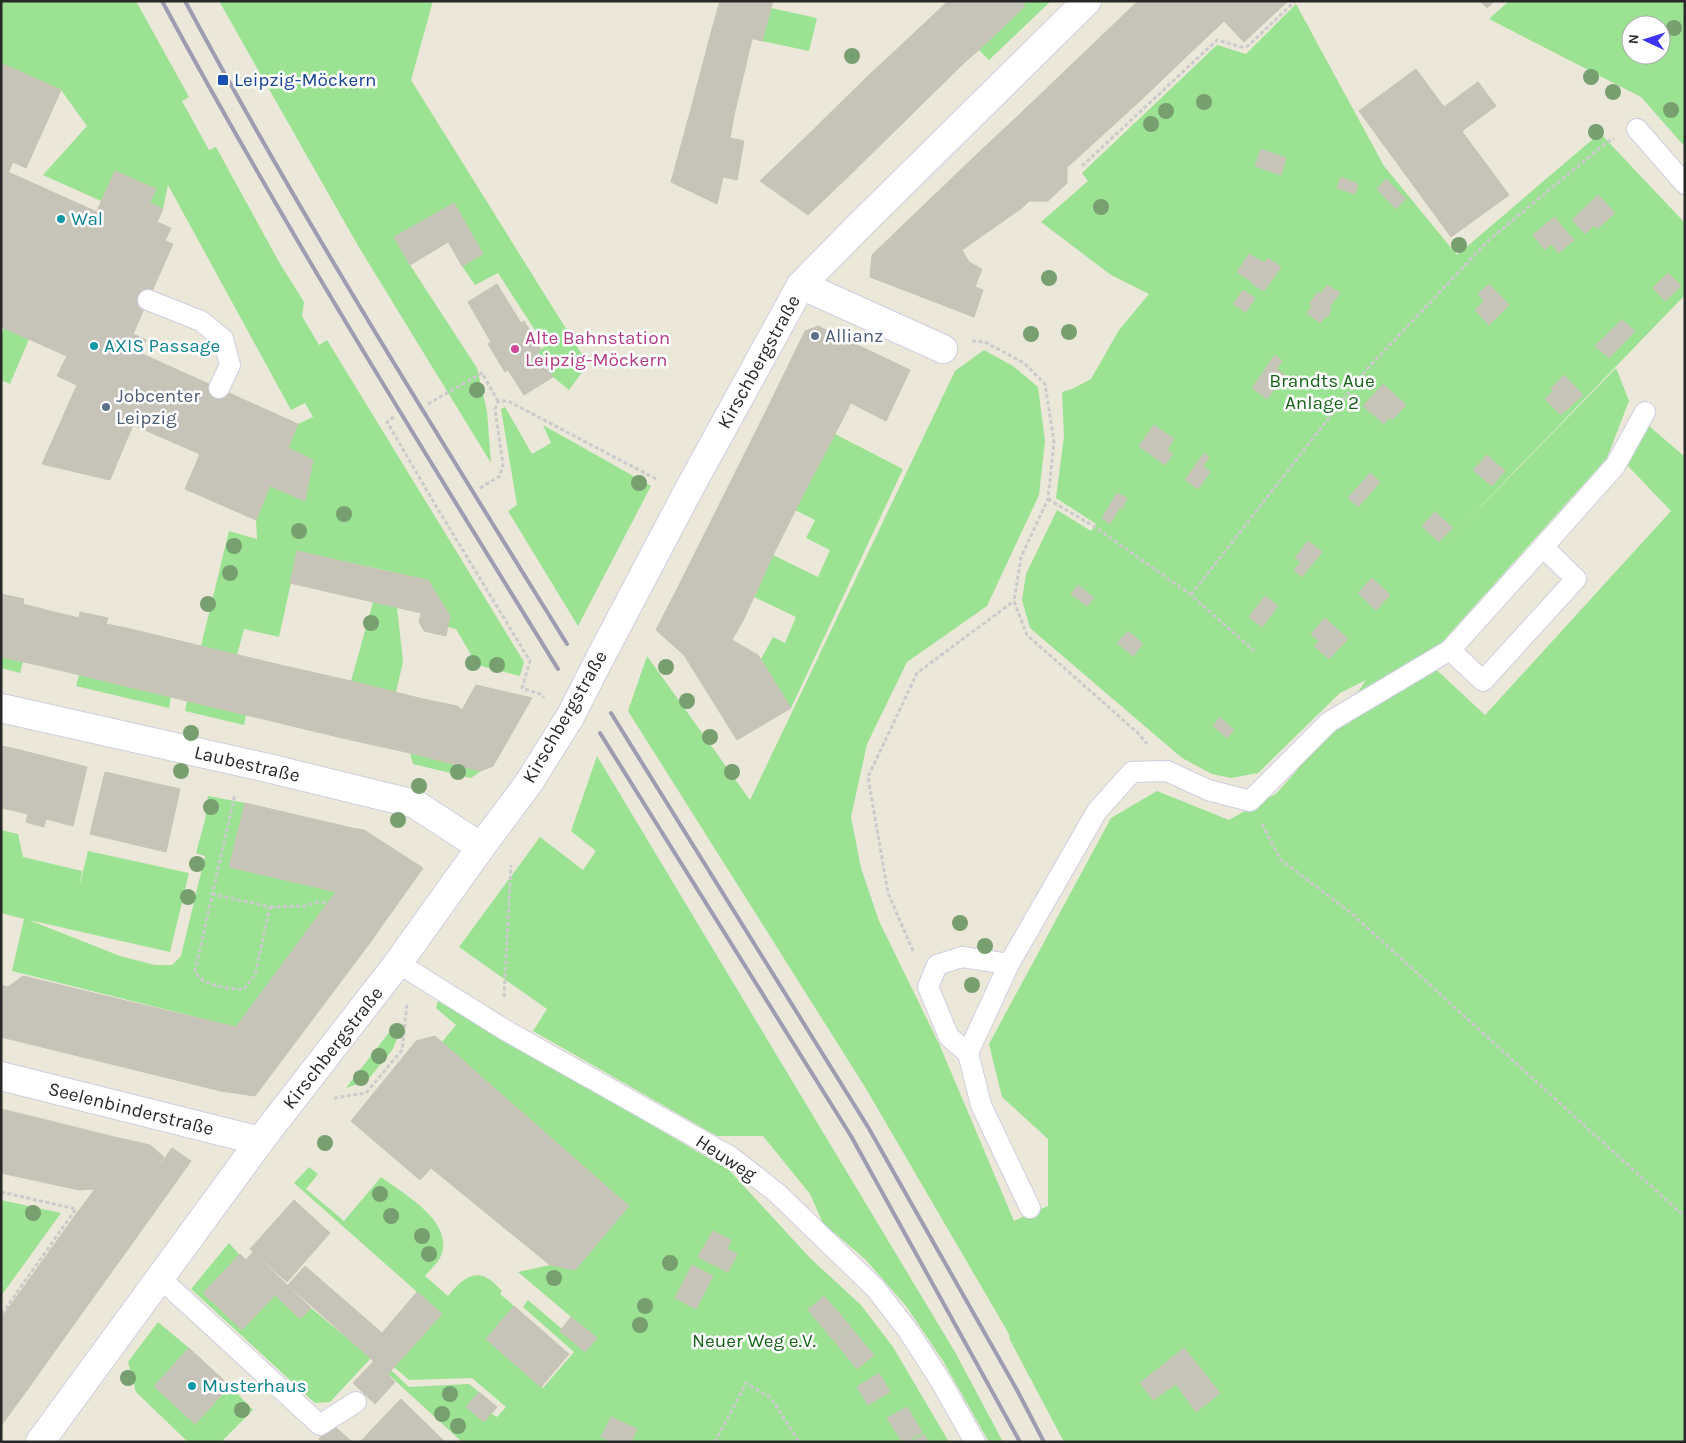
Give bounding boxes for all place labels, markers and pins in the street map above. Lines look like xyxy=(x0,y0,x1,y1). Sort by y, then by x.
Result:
place label: Leipzig-Möckern xyxy=(234,69,377,91)
marker: Leipzig-Möckern xyxy=(216,73,230,87)
place label: Wal xyxy=(71,208,103,230)
marker: Wal xyxy=(55,213,67,225)
place label: Allianz xyxy=(825,325,883,347)
place label: Alte Bahnstation Leipzig-Möckern xyxy=(525,327,670,371)
marker: Allianz xyxy=(809,330,821,342)
place label: AXIS Passage xyxy=(104,335,220,357)
marker: AXIS Passage xyxy=(88,340,100,352)
marker: Alte Bahnstation Leipzig-Möckern xyxy=(509,343,521,355)
place label: Jobcenter Leipzig xyxy=(116,385,200,429)
marker: Jobcenter Leipzig xyxy=(100,401,112,413)
place label: Musterhaus xyxy=(202,1375,307,1397)
marker: Musterhaus xyxy=(186,1380,198,1392)

